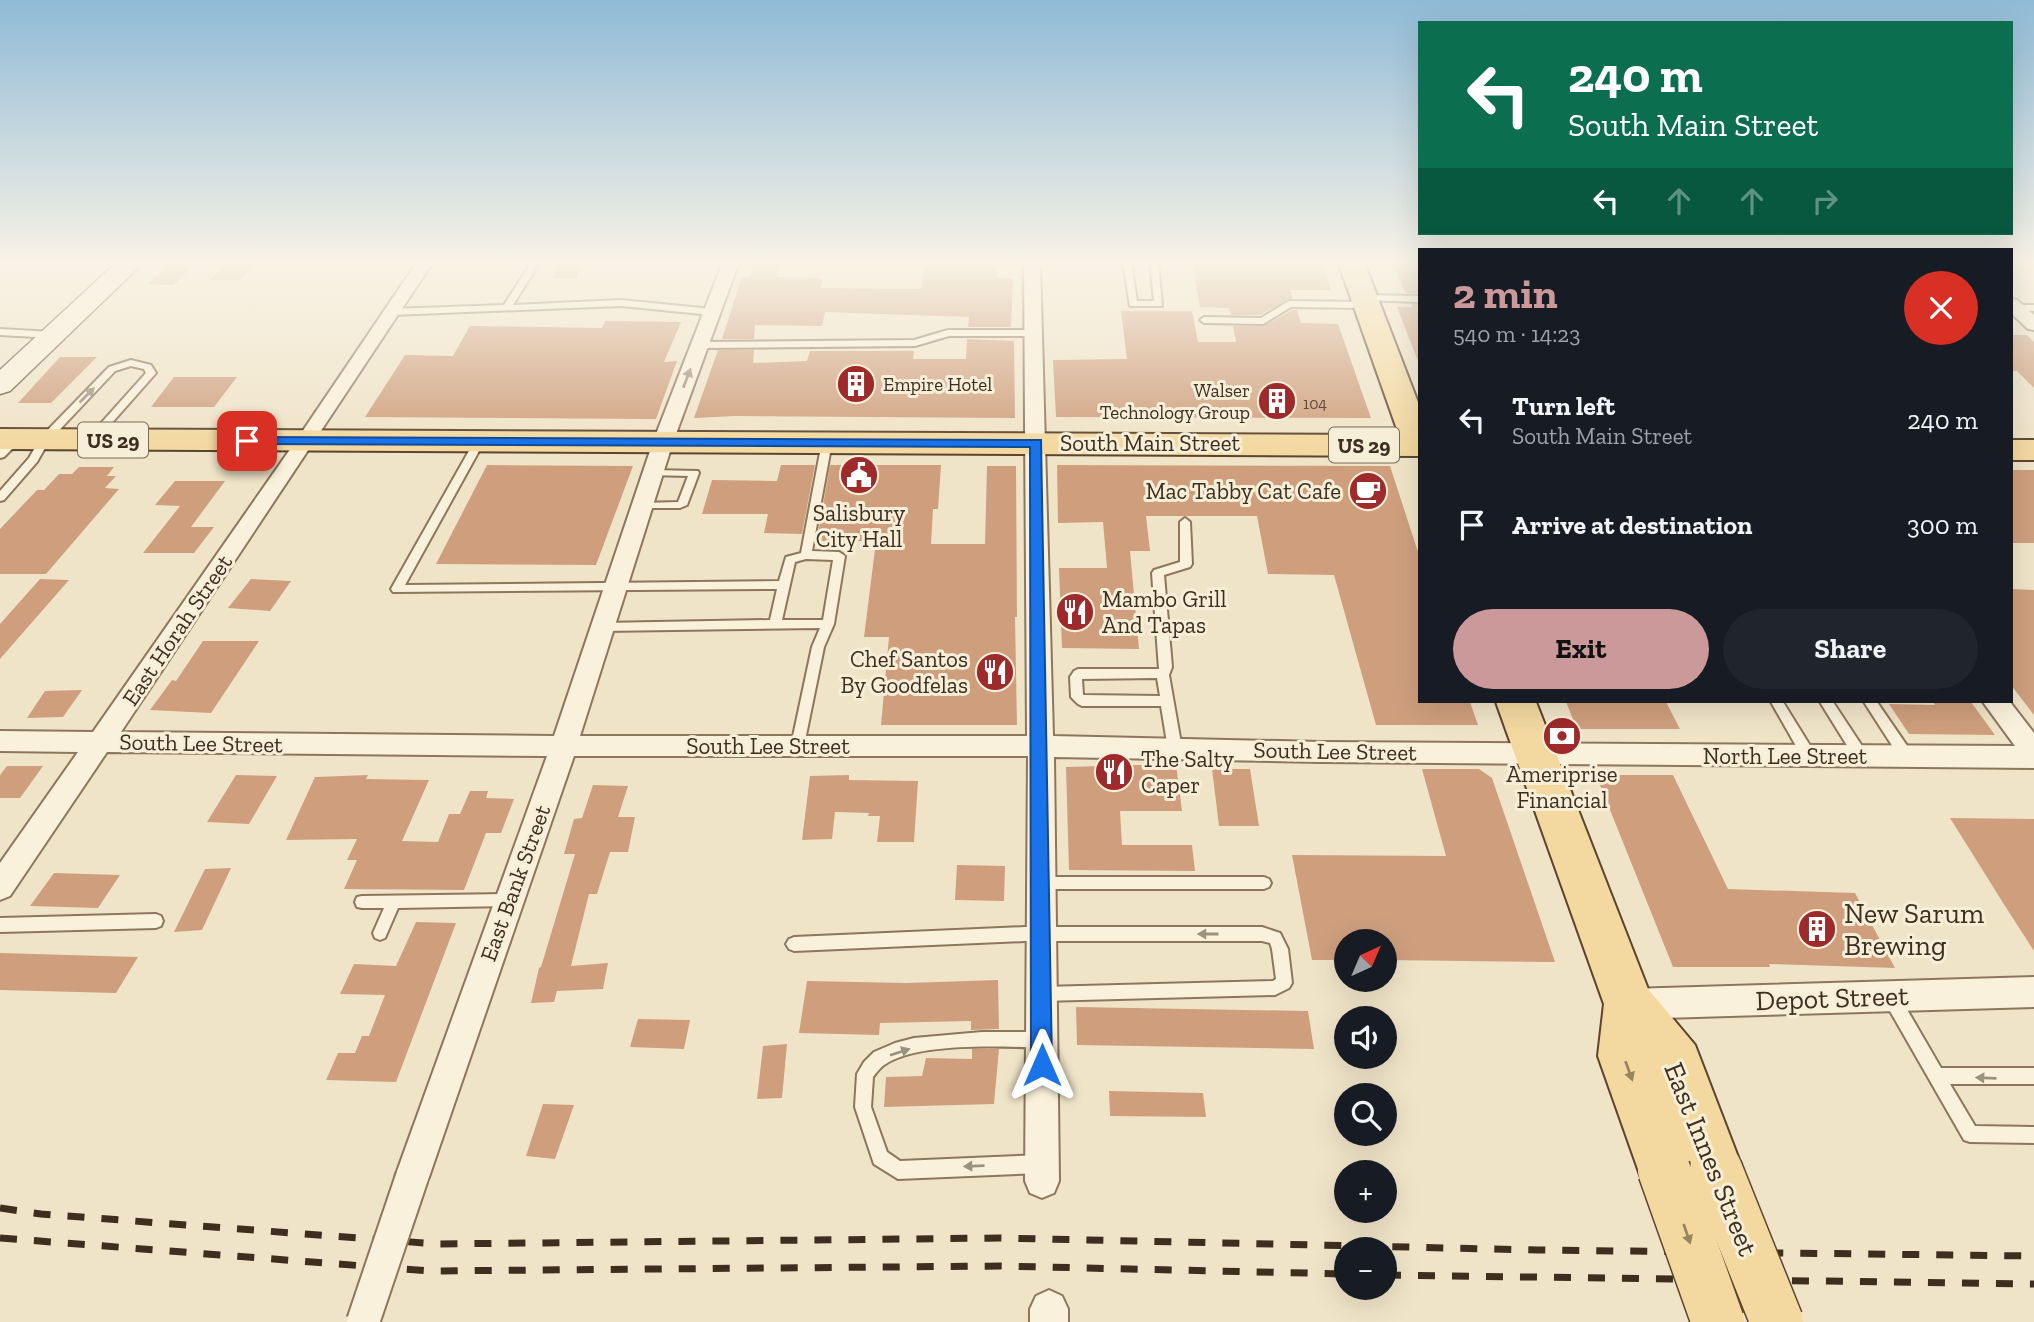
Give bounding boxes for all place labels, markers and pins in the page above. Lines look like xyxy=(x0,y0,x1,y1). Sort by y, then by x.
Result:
building icon: Empire Hotel xyxy=(835,363,877,405)
place label: Empire Hotel xyxy=(883,373,992,396)
place label: Walser Technology Group xyxy=(1100,379,1250,424)
building icon: Walser Technology Group xyxy=(1256,380,1298,422)
pin xyxy=(217,411,277,471)
public building icon: Salisbury City Hall xyxy=(838,454,880,496)
cafe icon: Mac Tabby Cat Cafe xyxy=(1347,470,1389,512)
place label: Mac Tabby Cat Cafe xyxy=(1145,477,1341,505)
place label: Salisbury City Hall xyxy=(813,499,906,553)
place label: Mambo Grill And Tapas xyxy=(1102,585,1227,639)
restaurant icon: Mambo Grill And Tapas xyxy=(1054,591,1096,633)
place label: Chef Santos By Goodfelas xyxy=(841,645,968,699)
restaurant icon: Chef Santos By Goodfelas xyxy=(974,651,1016,693)
bank icon: Ameriprise Financial xyxy=(1541,715,1583,757)
place label: The Salty Caper xyxy=(1141,745,1234,799)
restaurant icon: The Salty Caper xyxy=(1093,751,1135,793)
place label: Ameriprise Financial xyxy=(1506,760,1618,814)
place label: New Sarum Brewing xyxy=(1844,897,1984,962)
building icon: New Sarum Brewing xyxy=(1796,908,1838,950)

